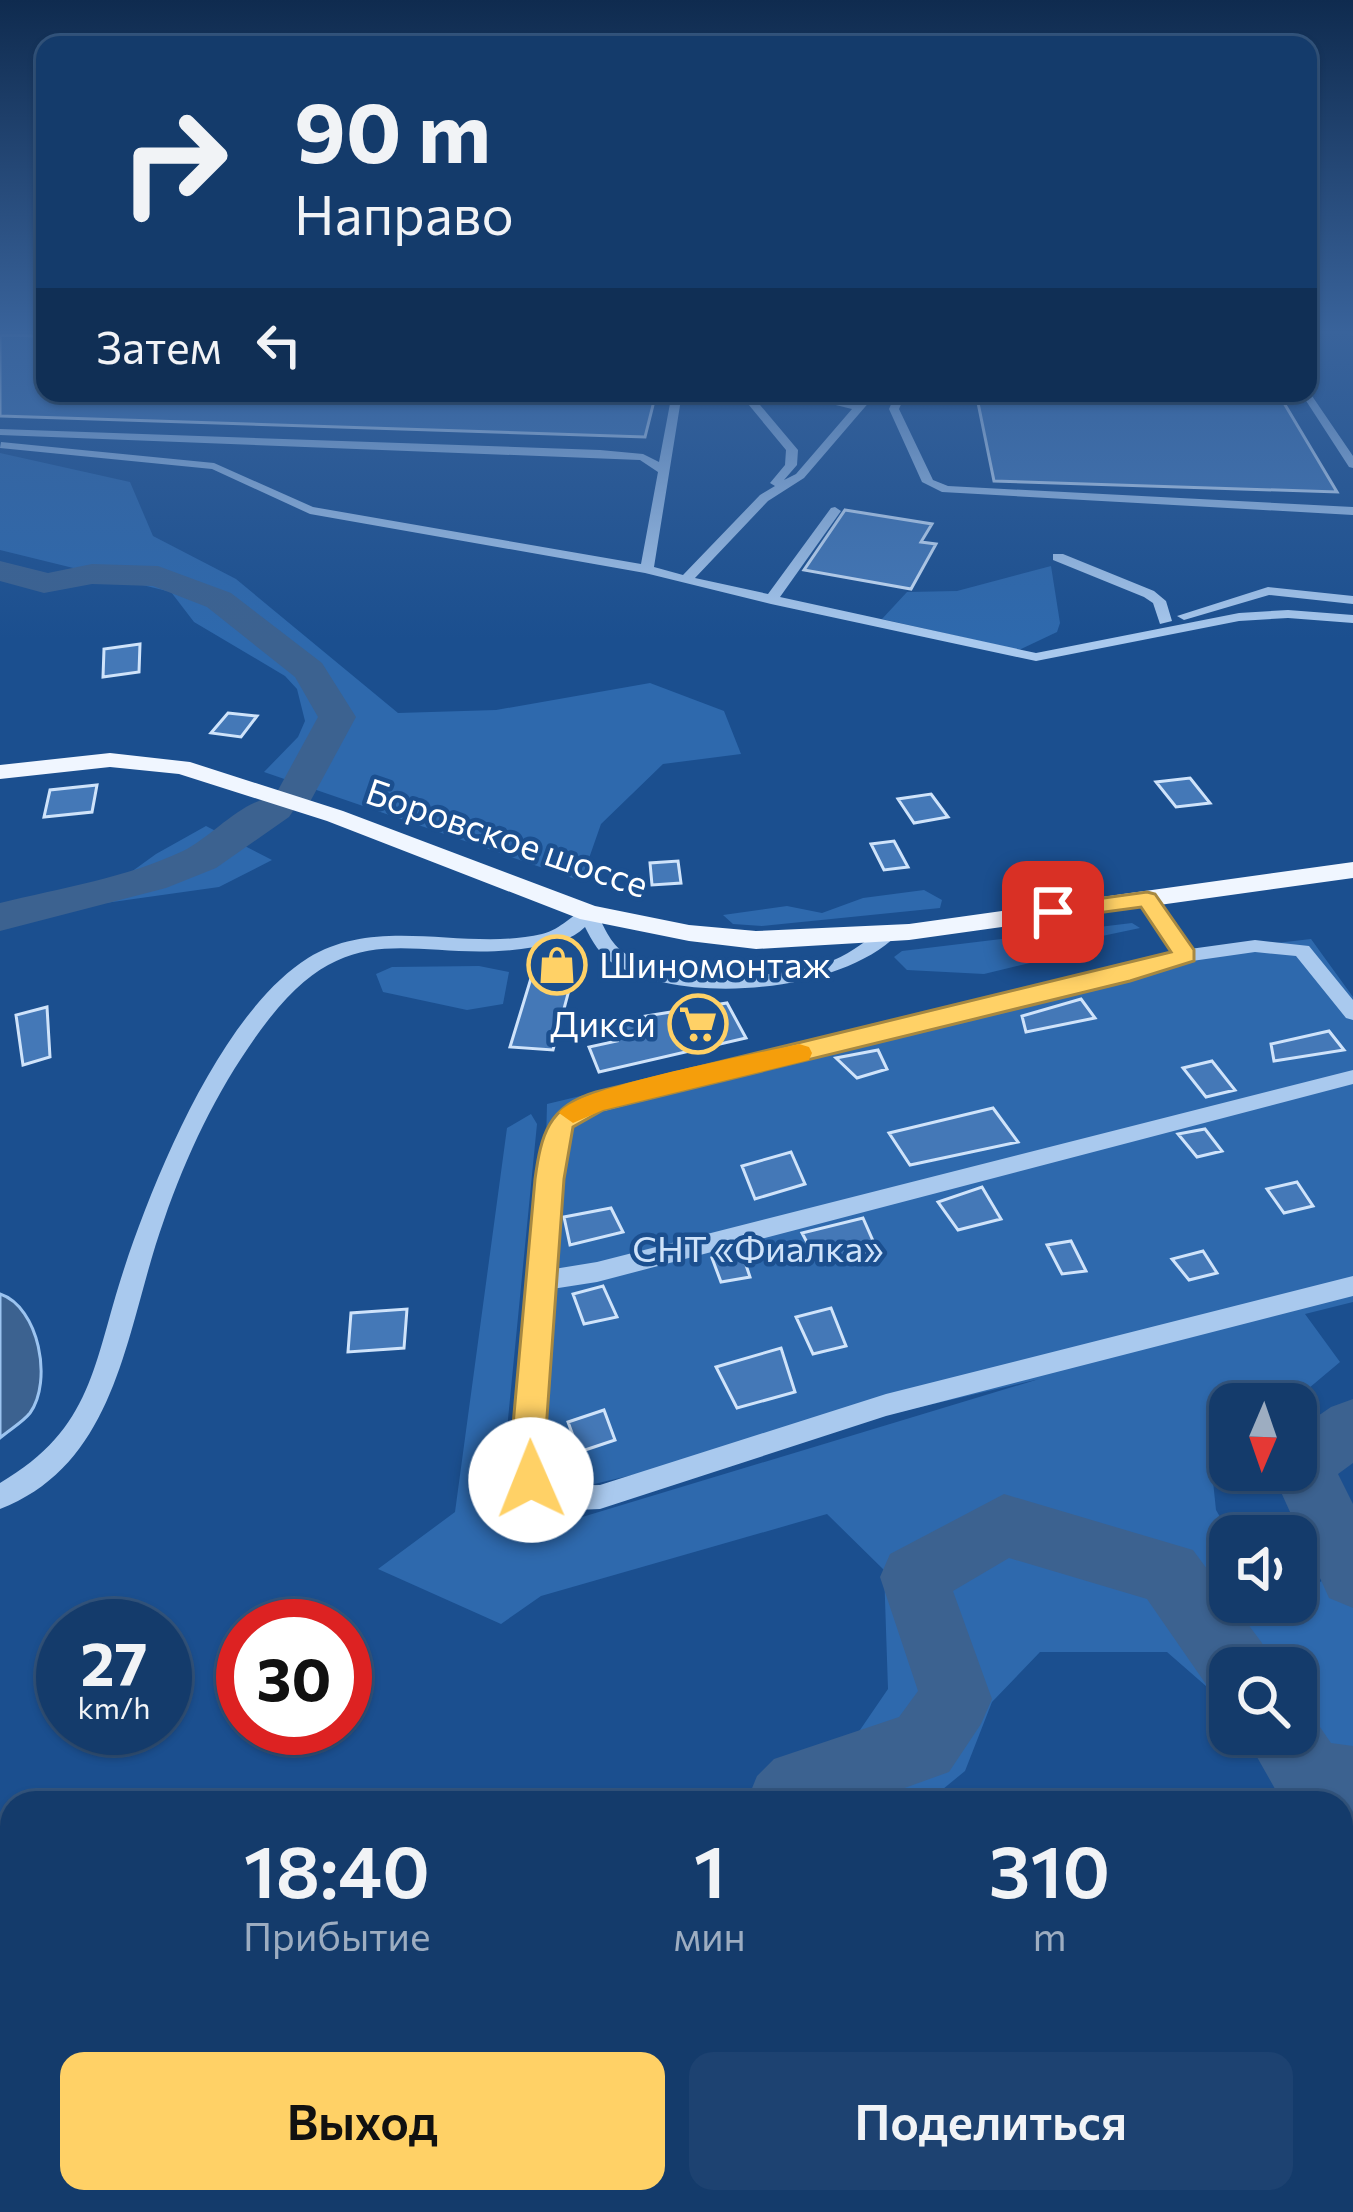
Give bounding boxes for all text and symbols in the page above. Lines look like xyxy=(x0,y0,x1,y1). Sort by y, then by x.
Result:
text: 90 m xyxy=(294,78,491,180)
icon: right xyxy=(96,84,252,240)
text: Направо xyxy=(294,180,514,246)
icon: left xyxy=(246,312,312,378)
text: Затем xyxy=(96,318,222,373)
street label: Боровское шоссе xyxy=(361,767,654,905)
pin xyxy=(1002,861,1104,963)
icon: arrive xyxy=(1020,879,1086,945)
shop icon: Шиномонтаж xyxy=(526,934,588,996)
place label: Шиномонтаж xyxy=(599,941,831,985)
supermarket icon: Дикси xyxy=(667,993,729,1055)
place label: Дикси xyxy=(550,1000,656,1044)
park label: СНТ «Фиалка» xyxy=(632,1225,884,1269)
north arrow xyxy=(1209,1383,1317,1491)
map controls xyxy=(1209,1383,1317,1755)
position arrow xyxy=(468,1417,594,1543)
button: sound xyxy=(1209,1515,1317,1623)
speed limit sign: 30 xyxy=(216,1599,372,1755)
text: 27 xyxy=(81,1625,147,1698)
button: search xyxy=(1209,1647,1317,1755)
text: km/h xyxy=(78,1688,150,1725)
text: 18:40 xyxy=(244,1825,430,1913)
text: 1 xyxy=(694,1825,726,1913)
text: 310 xyxy=(989,1825,1110,1913)
text: Прибытие xyxy=(243,1911,430,1959)
text: мин xyxy=(673,1911,746,1959)
text: m xyxy=(1032,1911,1066,1959)
button: Выход xyxy=(60,2052,665,2190)
button: Поделиться xyxy=(689,2052,1293,2190)

